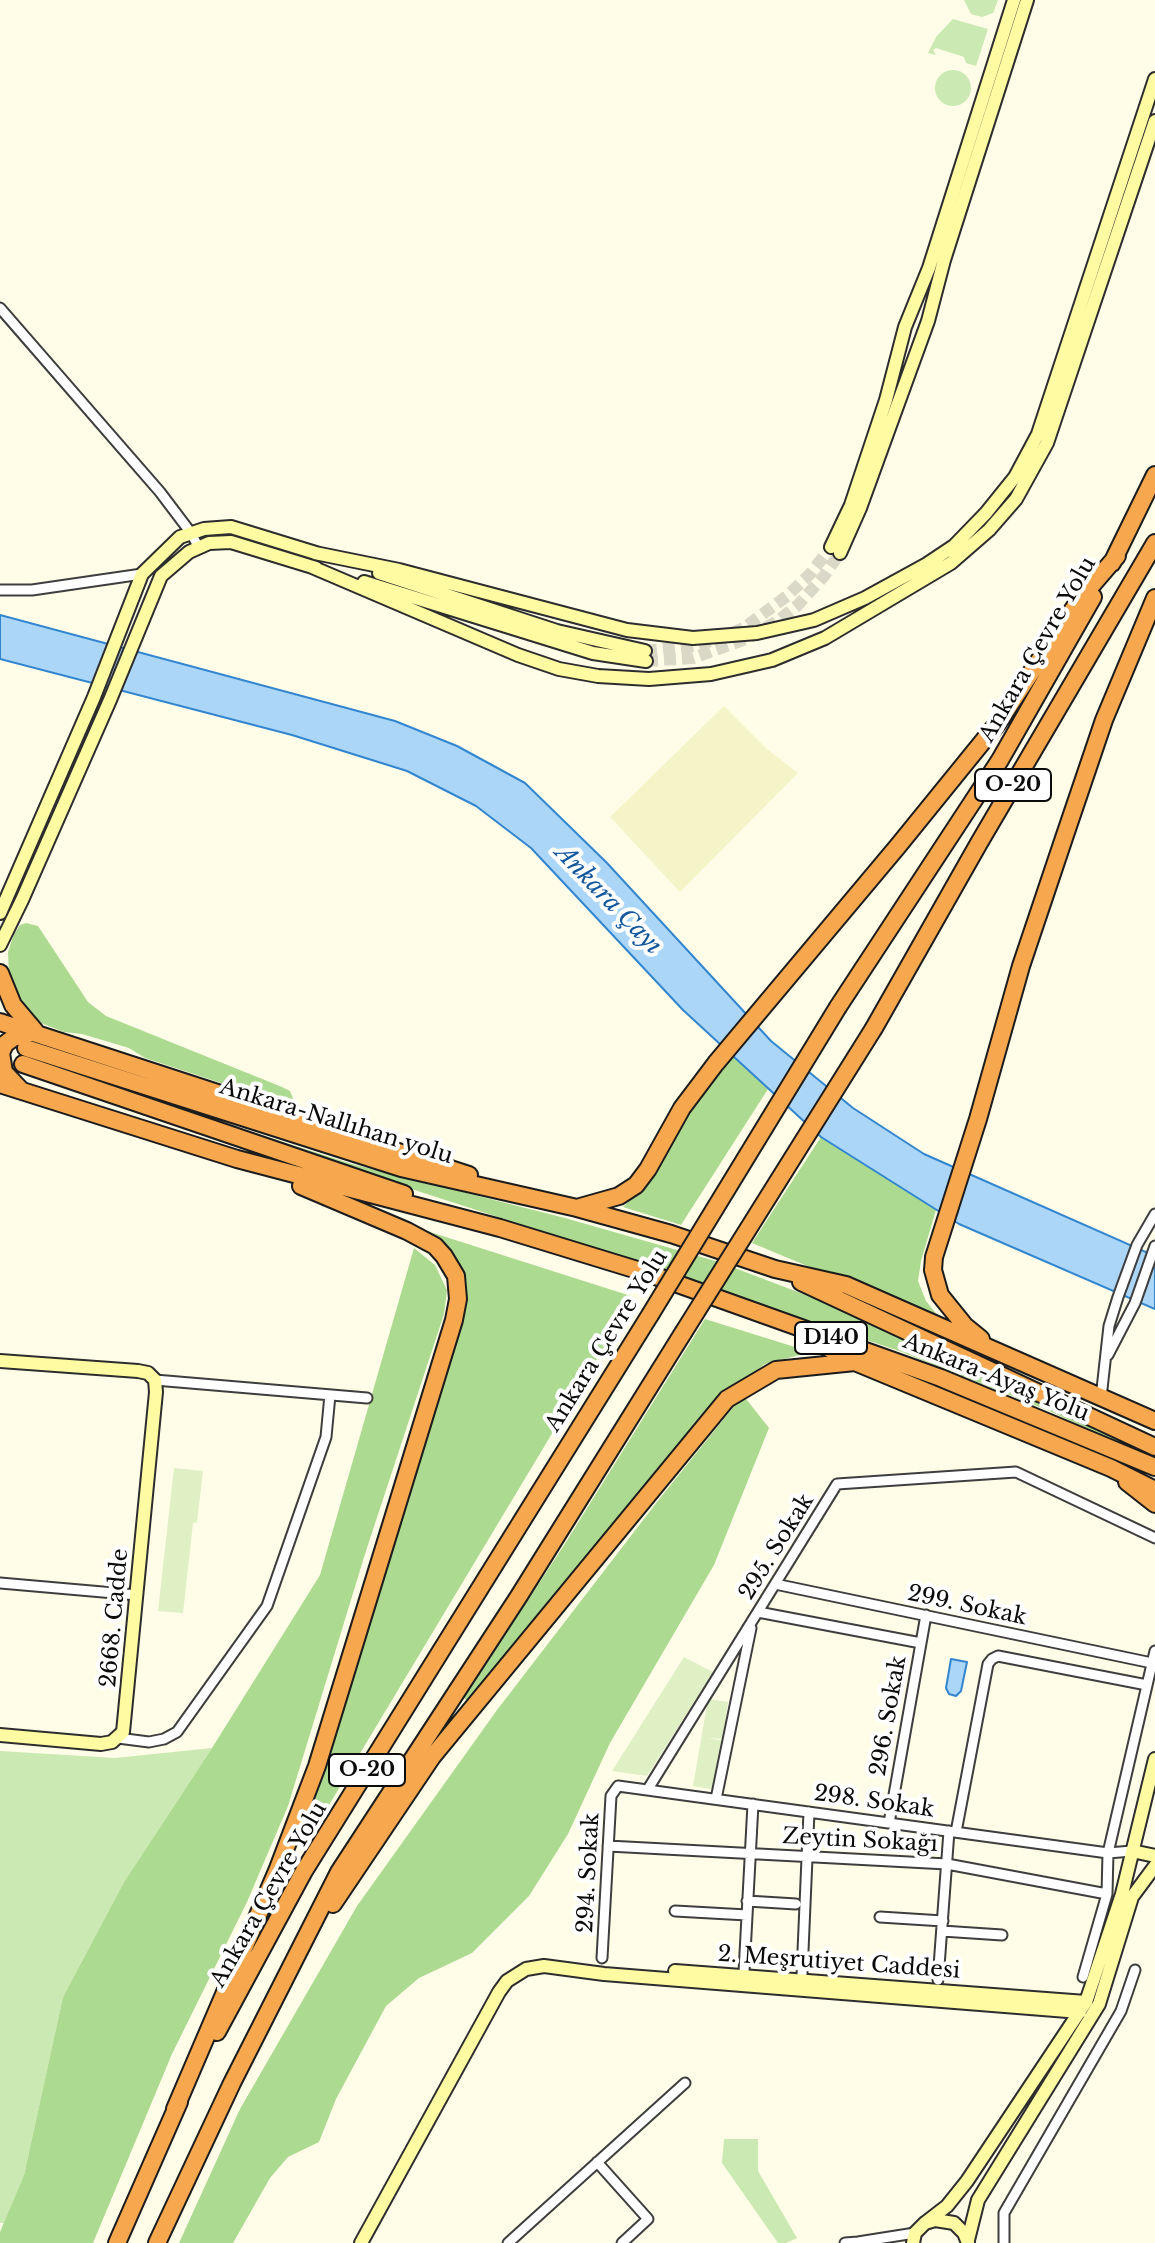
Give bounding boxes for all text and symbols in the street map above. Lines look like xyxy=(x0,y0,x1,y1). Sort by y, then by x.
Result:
street label: Ankara Çevre Yolu xyxy=(974,553,1102,747)
road number: O-20 xyxy=(975,769,1051,801)
water label: Ankara Çayı xyxy=(549,839,667,961)
street label: Ankara-Nallıhan yolu xyxy=(216,1074,456,1170)
street label: Ankara Çevre Yolu xyxy=(540,1245,674,1437)
road number: D140 xyxy=(795,1322,867,1354)
street label: Ankara-Ayaş Yolu xyxy=(899,1329,1093,1427)
street label: 295. Sokak xyxy=(734,1489,820,1605)
street label: 2668. Cadde xyxy=(96,1547,134,1689)
street label: 299. Sokak xyxy=(905,1580,1029,1632)
street label: 296. Sokak xyxy=(865,1654,913,1778)
road number: O-20 xyxy=(329,1754,405,1786)
street label: 298. Sokak xyxy=(812,1781,936,1823)
street label: Ankara Çevre Yolu xyxy=(205,1798,333,1992)
street label: 294. Sokak xyxy=(573,1812,605,1934)
street label: Zeytin Sokağı xyxy=(782,1824,938,1858)
street label: 2. Meşrutiyet Caddesi xyxy=(717,1941,961,1985)

